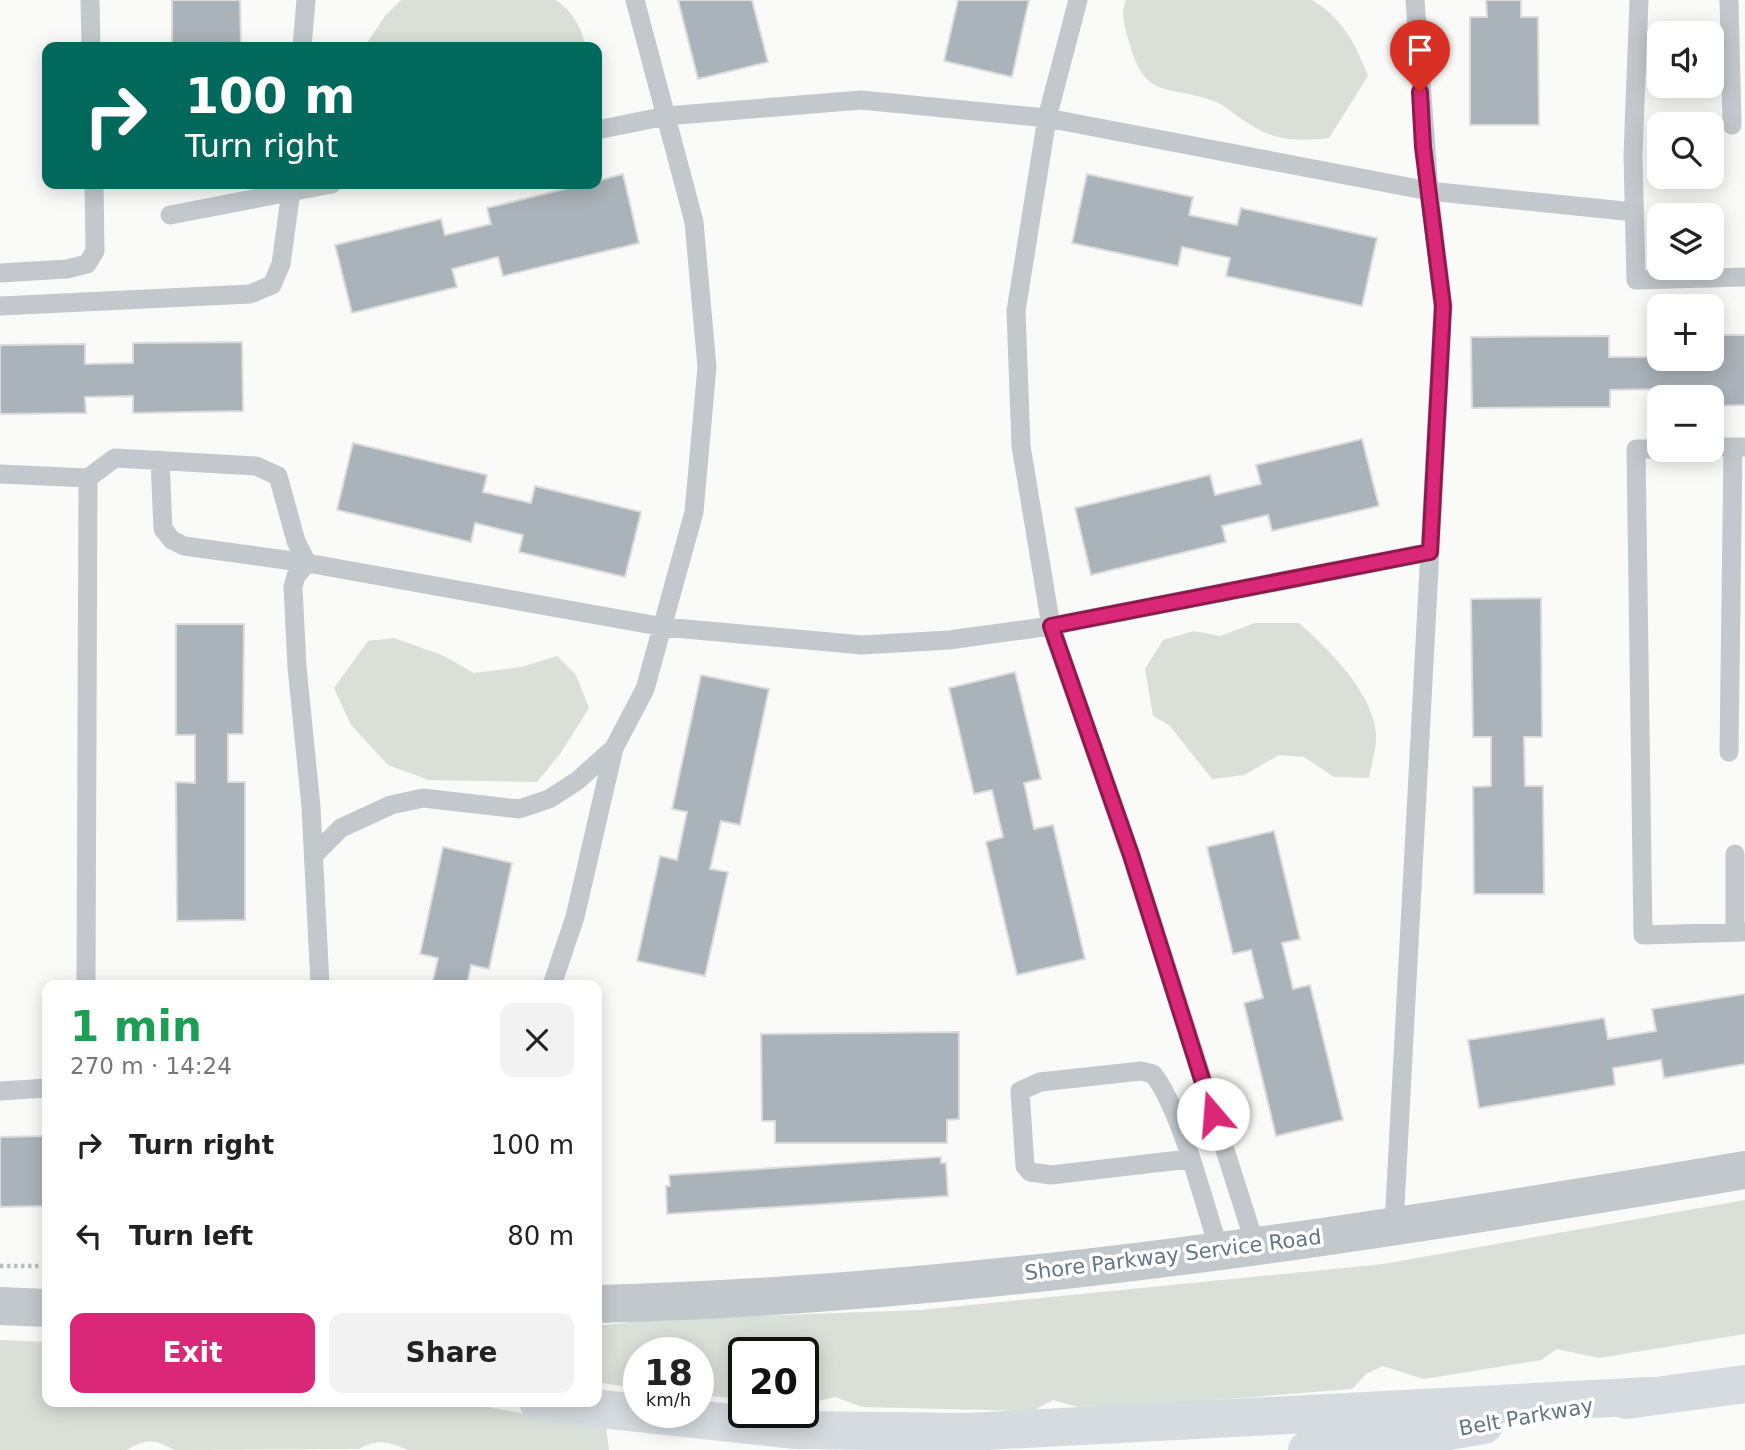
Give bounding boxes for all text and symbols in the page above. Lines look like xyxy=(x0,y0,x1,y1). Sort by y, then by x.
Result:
pin xyxy=(1390,20,1450,92)
map controls xyxy=(1647,21,1724,462)
button: sound xyxy=(1647,21,1724,98)
icon: arrive xyxy=(1401,31,1439,69)
text: 100 m xyxy=(185,68,355,125)
icon: right xyxy=(70,70,161,161)
button: search xyxy=(1647,112,1724,189)
text: Turn right xyxy=(185,127,338,165)
button: layers xyxy=(1647,203,1724,280)
button: + xyxy=(1647,294,1724,371)
button: − xyxy=(1647,385,1724,462)
text: 1 min xyxy=(70,1002,202,1051)
button: close xyxy=(500,1003,574,1077)
text: 270 m · 14:24 xyxy=(70,1053,232,1079)
position arrow xyxy=(1176,1077,1250,1151)
icon: right xyxy=(70,1126,108,1164)
text: Turn right xyxy=(129,1130,274,1160)
text: 100 m xyxy=(491,1130,574,1160)
icon: left xyxy=(70,1217,108,1255)
text: Turn left xyxy=(129,1221,253,1251)
text: 80 m xyxy=(507,1221,574,1251)
street label: Shore Parkway Service Road xyxy=(1023,1225,1323,1285)
button: Exit xyxy=(70,1313,315,1393)
button: Share xyxy=(329,1313,574,1393)
speed limit sign: 20 xyxy=(728,1337,819,1428)
text: 18 xyxy=(644,1353,693,1393)
text: km/h xyxy=(646,1389,691,1410)
street label: Belt Parkway xyxy=(1457,1393,1595,1441)

